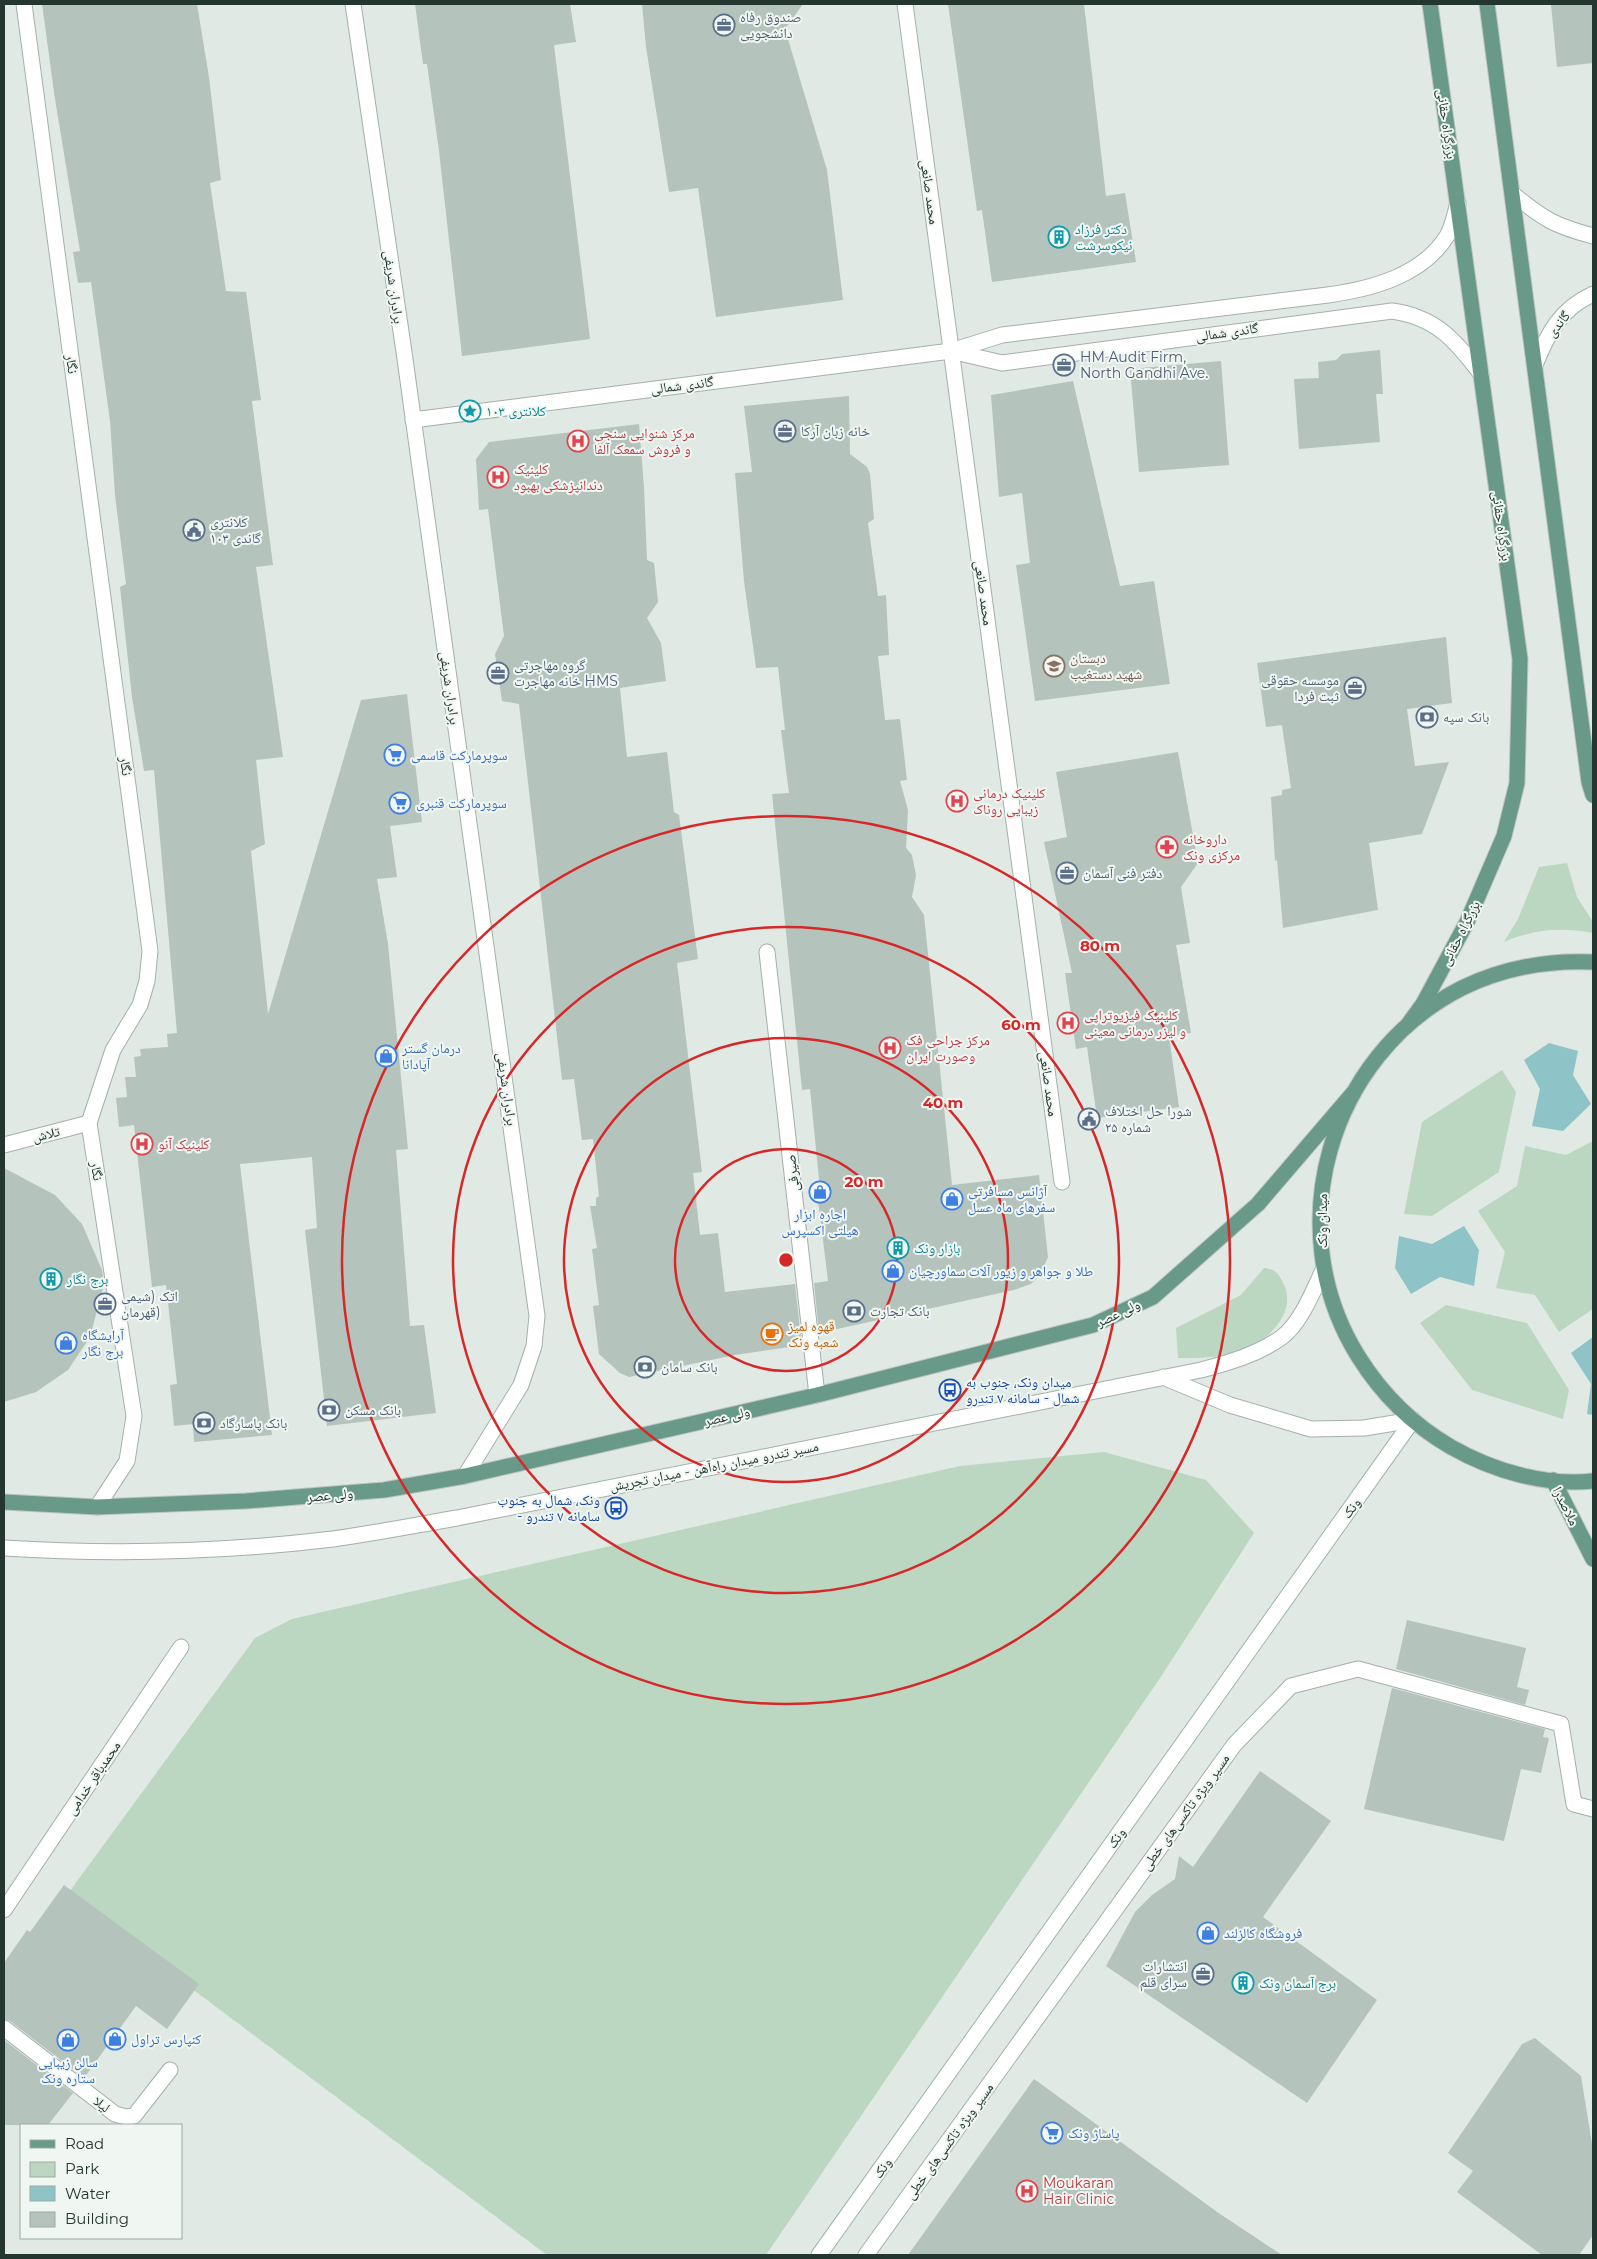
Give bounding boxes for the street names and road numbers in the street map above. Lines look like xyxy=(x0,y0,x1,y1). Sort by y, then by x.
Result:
street label: بزرگراه حقانی xyxy=(1433,88,1461,160)
street label: محمد صانعی xyxy=(917,158,943,226)
street label: برادران شریفی xyxy=(380,249,408,325)
street label: گاندی xyxy=(1542,307,1574,341)
street label: گاندی شمالی xyxy=(1194,319,1260,345)
street label: نگار xyxy=(62,352,82,375)
street label: گاندی شمالی xyxy=(649,372,715,398)
street label: بزرگراه حقانی xyxy=(1488,490,1516,562)
street label: محمد صانعی xyxy=(971,559,997,627)
street label: برادران شریفی xyxy=(436,650,464,726)
street label: نگار xyxy=(116,754,136,777)
street label: بزرگراه حقانی xyxy=(1436,897,1484,968)
street label: محمد صانعی xyxy=(1036,1050,1062,1118)
street label: برادران شریفی xyxy=(493,1051,521,1127)
street label: تلاش xyxy=(30,1122,62,1146)
street label: صیرفی xyxy=(781,1154,803,1192)
street label: نگار xyxy=(86,1159,107,1182)
street label: میدان ونک xyxy=(1313,1194,1331,1248)
street label: ولی عصر xyxy=(1092,1295,1143,1331)
street label: ولی عصر xyxy=(701,1402,752,1430)
street label: مسیر تندرو میدان راه‌آهن - میدان تجریش xyxy=(608,1437,820,1495)
street label: ولی عصر xyxy=(305,1484,354,1506)
street label: ملاصدرا xyxy=(1549,1484,1583,1528)
street label: ونک xyxy=(1337,1494,1365,1522)
street label: محمدباقر خدامی xyxy=(62,1737,124,1819)
street label: مسیر ویژه تاکسی‌های خطی xyxy=(1137,1750,1233,1874)
street label: ونک xyxy=(1103,1824,1129,1852)
street label: مسیر ویژه تاکسی‌های خطی xyxy=(901,2079,997,2203)
street label: لیلا xyxy=(90,2092,114,2116)
street label: ونک xyxy=(869,2154,895,2182)

